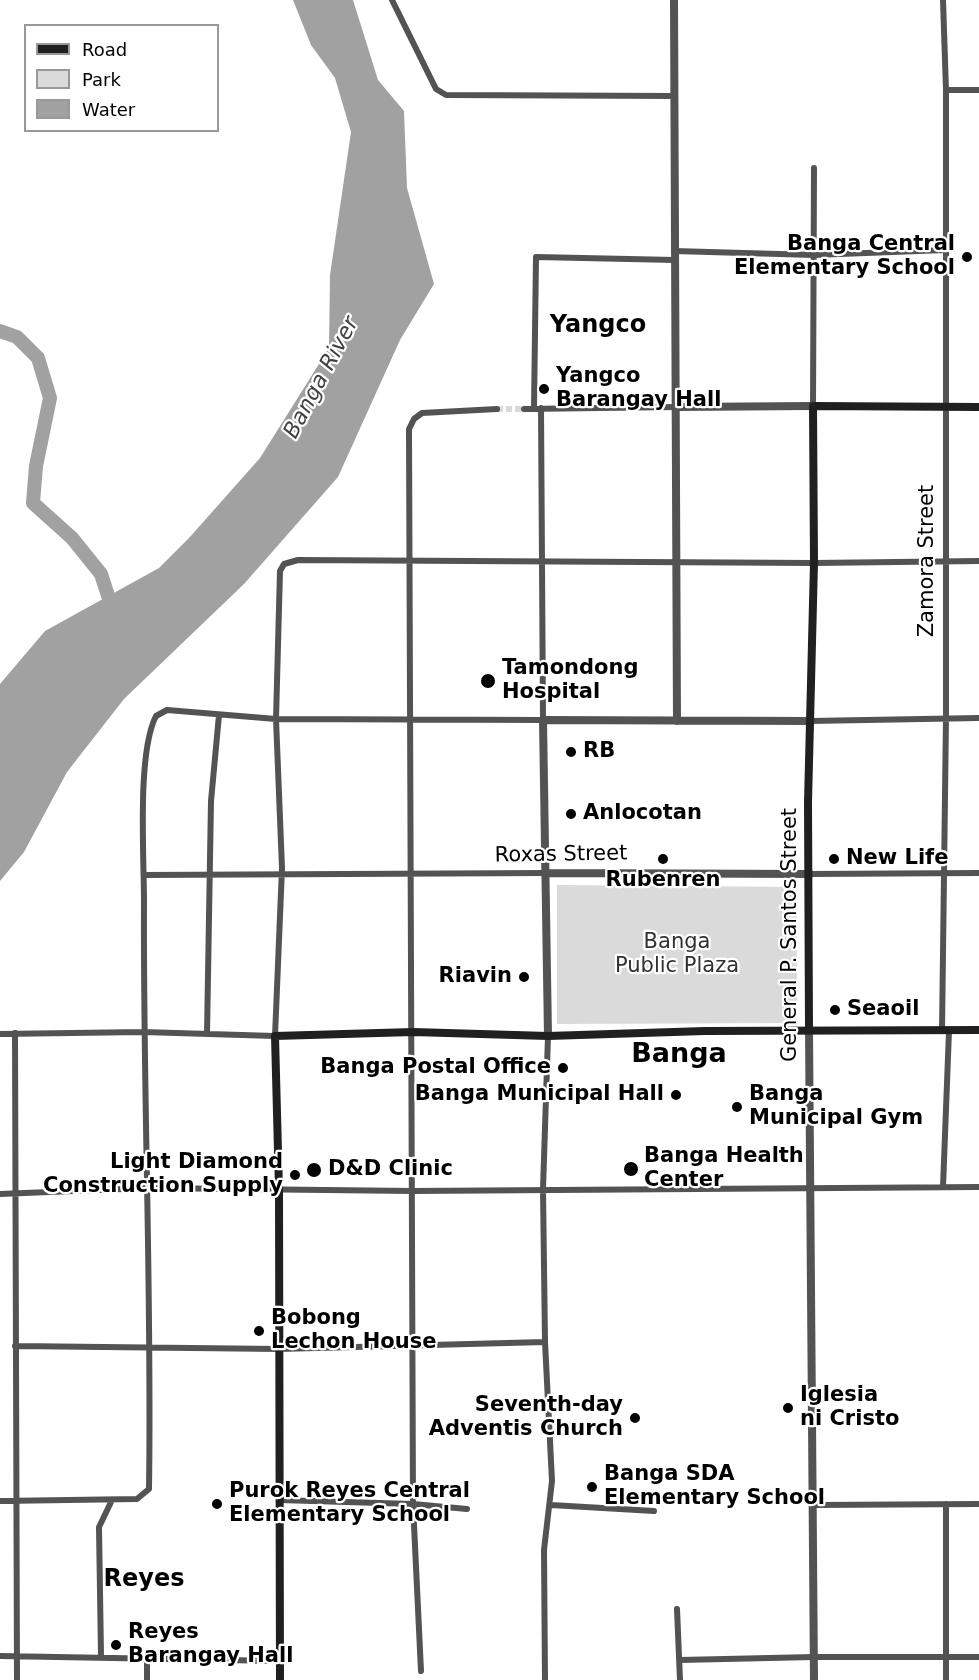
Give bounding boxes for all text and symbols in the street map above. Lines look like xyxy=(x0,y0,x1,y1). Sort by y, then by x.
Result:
legend xyxy=(24,24,219,132)
text: Road xyxy=(82,39,127,60)
text: Park xyxy=(82,69,121,90)
text: Water xyxy=(82,99,135,120)
place label: Banga Central Elementary School xyxy=(734,232,955,282)
marker: Banga Central Elementary School xyxy=(960,250,974,264)
district label: Yangco xyxy=(550,312,646,340)
water label: Banga River xyxy=(279,313,365,443)
place label: Yangco Barangay Hall xyxy=(556,364,721,414)
marker: Yangco Barangay Hall xyxy=(537,382,551,396)
street label: Zamora Street xyxy=(915,485,941,637)
place label: Tamondong Hospital xyxy=(502,656,638,706)
marker: Tamondong Hospital xyxy=(479,672,497,690)
place label: RB xyxy=(583,739,615,765)
marker: RB xyxy=(564,745,578,759)
place label: Anlocotan xyxy=(583,801,702,827)
marker: Anlocotan xyxy=(564,807,578,821)
street label: General P. Santos Street xyxy=(778,808,804,1062)
street label: Roxas Street xyxy=(495,841,627,869)
place label: New Life xyxy=(846,846,948,872)
marker: Rubenren xyxy=(656,852,670,866)
marker: New Life xyxy=(827,852,841,866)
place label: Rubenren xyxy=(606,868,720,894)
park label: Banga Public Plaza xyxy=(615,930,739,980)
place label: Riavin xyxy=(439,964,512,990)
marker: Riavin xyxy=(517,970,531,984)
place label: Seaoil xyxy=(847,997,919,1023)
marker: Seaoil xyxy=(828,1003,842,1017)
district label: Banga xyxy=(631,1039,727,1071)
place label: Banga Postal Office xyxy=(320,1055,551,1081)
marker: Banga Postal Office xyxy=(556,1061,570,1075)
place label: Banga Municipal Hall xyxy=(415,1082,664,1108)
place label: Banga Municipal Gym xyxy=(749,1082,923,1132)
marker: Banga Municipal Hall xyxy=(669,1088,683,1102)
marker: Banga Municipal Gym xyxy=(730,1100,744,1114)
place label: Banga Health Center xyxy=(644,1144,804,1194)
place label: Light Diamond Construction Supply xyxy=(43,1150,283,1200)
place label: D&D Clinic xyxy=(328,1157,453,1183)
marker: Banga Health Center xyxy=(622,1160,640,1178)
marker: D&D Clinic xyxy=(305,1161,323,1179)
marker: Light Diamond Construction Supply xyxy=(288,1168,302,1182)
place label: Bobong Lechon House xyxy=(271,1306,436,1356)
marker: Bobong Lechon House xyxy=(252,1324,266,1338)
place label: Iglesia ni Cristo xyxy=(800,1383,899,1433)
place label: Seventh-day Adventis Church xyxy=(429,1393,623,1443)
marker: Iglesia ni Cristo xyxy=(781,1401,795,1415)
marker: Seventh-day Adventis Church xyxy=(628,1411,642,1425)
place label: Banga SDA Elementary School xyxy=(604,1462,825,1512)
place label: Purok Reyes Central Elementary School xyxy=(229,1479,470,1529)
marker: Banga SDA Elementary School xyxy=(585,1480,599,1494)
marker: Purok Reyes Central Elementary School xyxy=(210,1497,224,1511)
district label: Reyes xyxy=(104,1566,184,1594)
place label: Reyes Barangay Hall xyxy=(128,1620,293,1670)
marker: Reyes Barangay Hall xyxy=(109,1638,123,1652)

